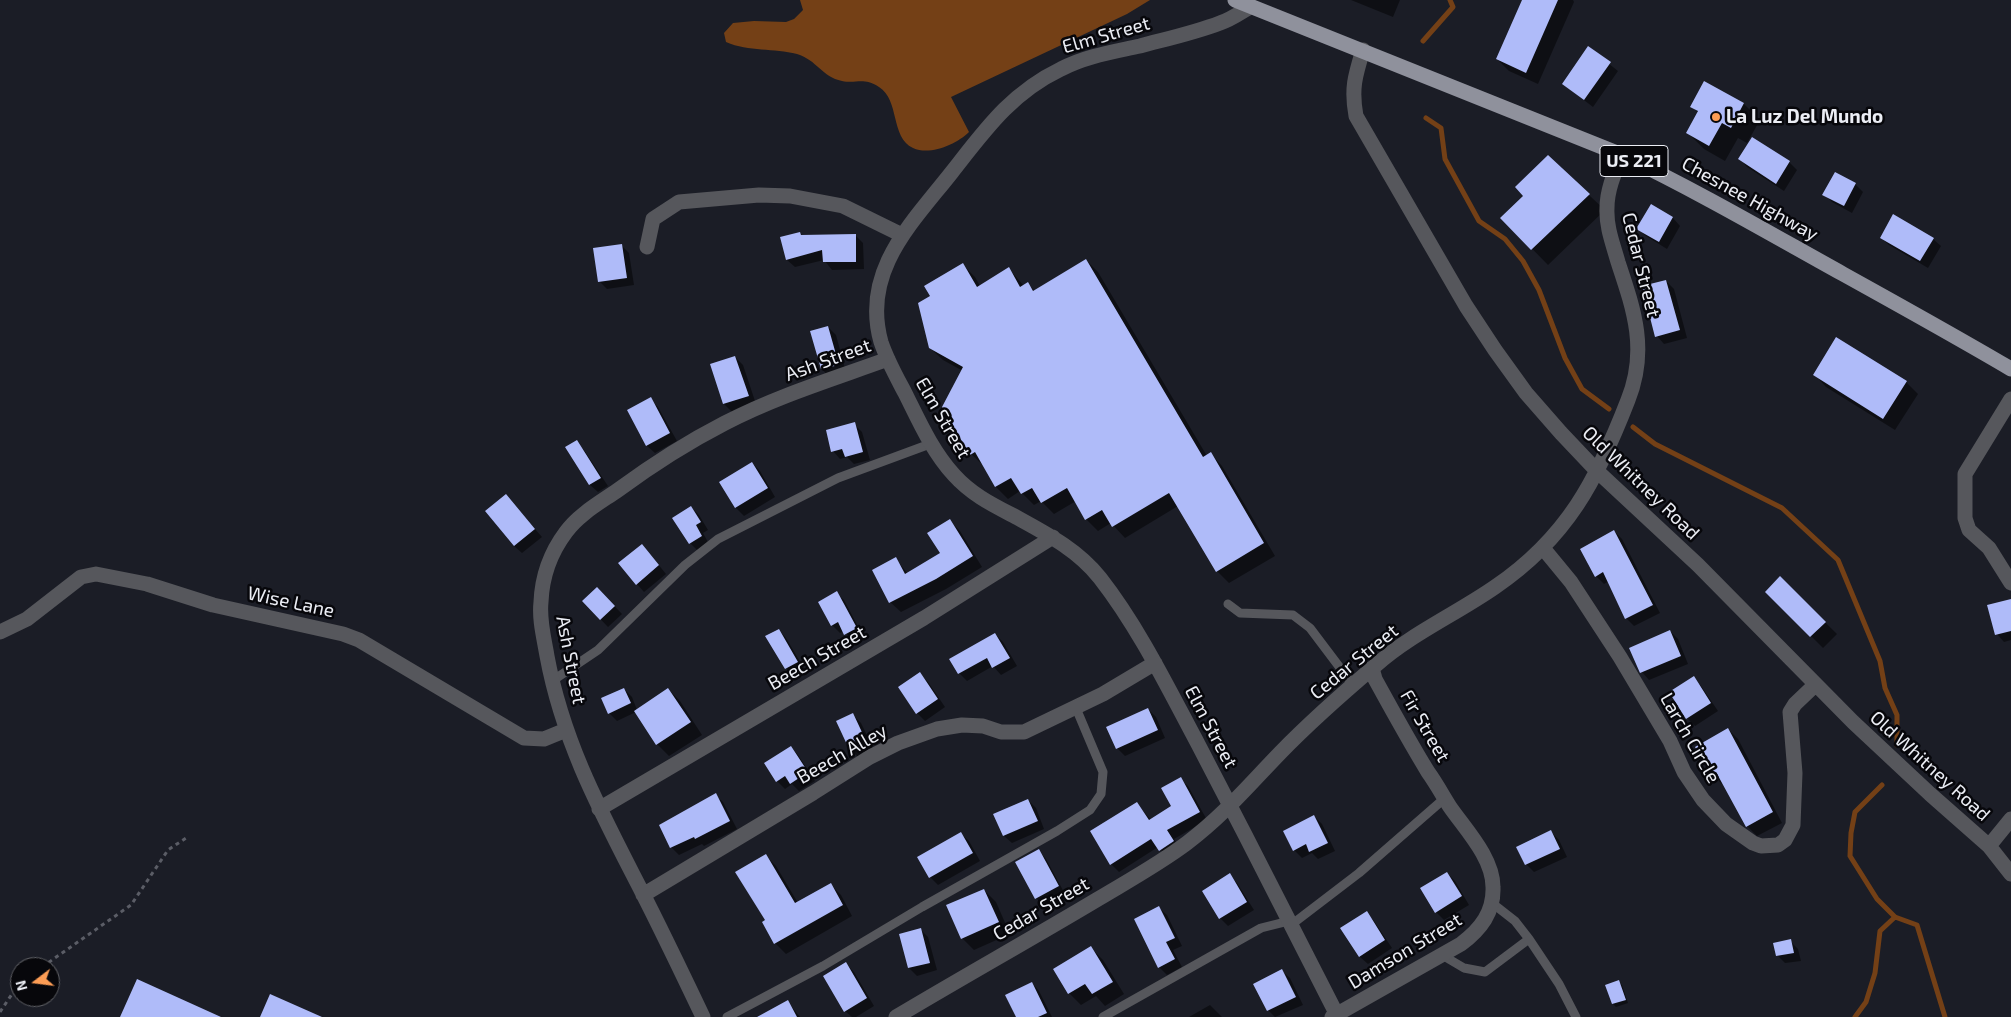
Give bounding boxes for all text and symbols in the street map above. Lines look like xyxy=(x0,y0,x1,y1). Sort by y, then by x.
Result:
street label: Elm Street xyxy=(1060,12,1152,58)
place label: La Luz Del Mundo xyxy=(1726,106,1883,128)
marker: La Luz Del Mundo xyxy=(1710,111,1722,123)
road number: US 221 xyxy=(1600,146,1668,177)
street label: Chesnee Highway xyxy=(1678,152,1822,246)
street label: Cedar Street xyxy=(1617,210,1665,320)
street label: Ash Street xyxy=(782,334,874,386)
street label: Elm Street xyxy=(911,373,975,463)
street label: Old Whitney Road xyxy=(1578,421,1704,545)
street label: Wise Lane xyxy=(245,582,337,622)
street label: Ash Street xyxy=(551,614,591,706)
street label: Cedar Street xyxy=(1305,619,1403,705)
street label: Beech Street xyxy=(764,621,870,695)
street label: Elm Street xyxy=(1180,682,1242,772)
street label: Fir Street xyxy=(1395,686,1455,766)
street label: Larch Circle xyxy=(1655,689,1725,787)
street label: Old Whitney Road xyxy=(1865,706,1995,826)
street label: Beech Alley xyxy=(793,719,891,789)
street label: Cedar Street xyxy=(989,872,1093,946)
street label: Damson Street xyxy=(1344,908,1466,994)
north arrow xyxy=(10,957,60,1007)
text: N xyxy=(11,979,31,993)

